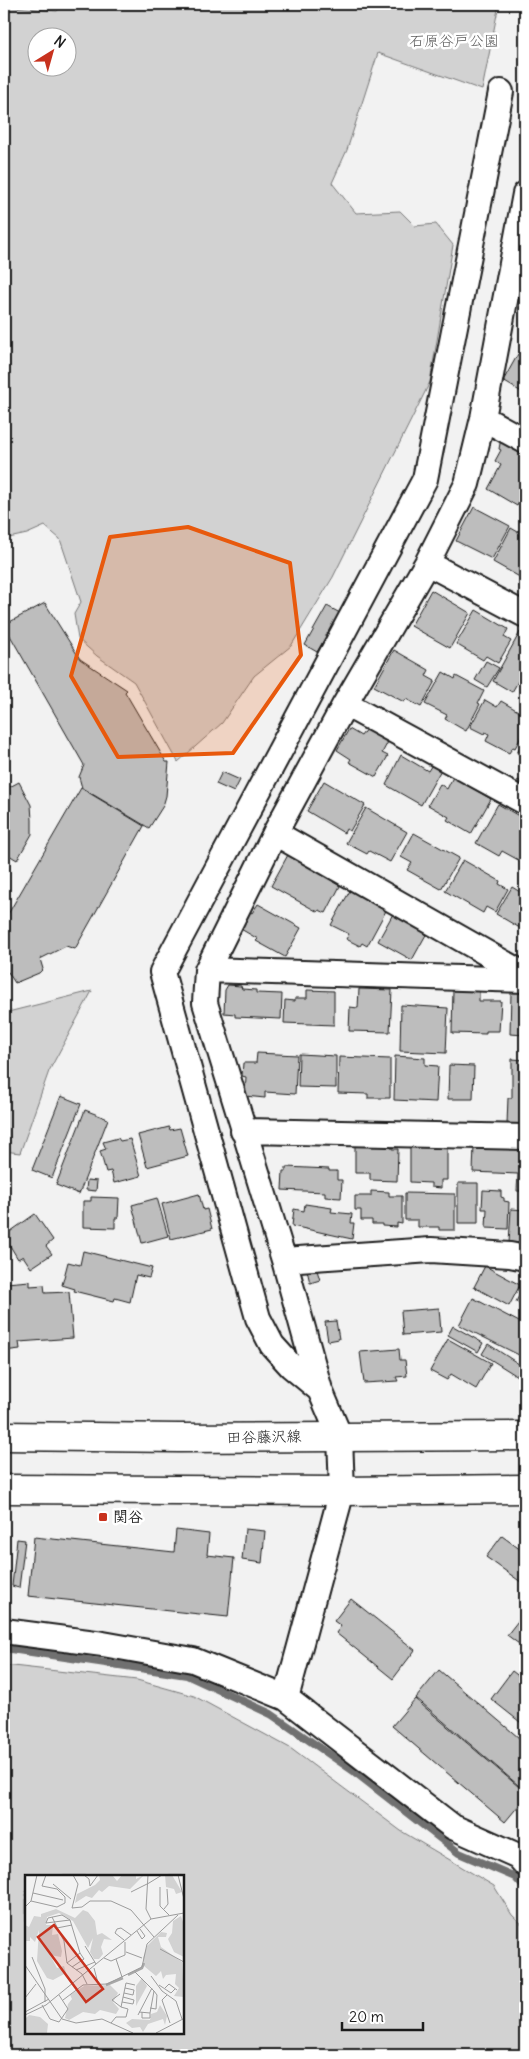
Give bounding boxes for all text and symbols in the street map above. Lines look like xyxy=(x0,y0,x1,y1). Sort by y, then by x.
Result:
north arrow xyxy=(28,28,78,78)
park label: 石原谷戸公園 xyxy=(409,31,499,50)
text: N xyxy=(51,32,69,52)
street label: 田谷藤沢線 xyxy=(226,1426,302,1447)
place label: 関谷 xyxy=(113,1507,143,1526)
marker: 関谷 xyxy=(97,1511,109,1523)
inset map xyxy=(25,1875,184,2034)
scale bar xyxy=(342,1999,423,2031)
text: 20 m xyxy=(349,2007,384,2026)

